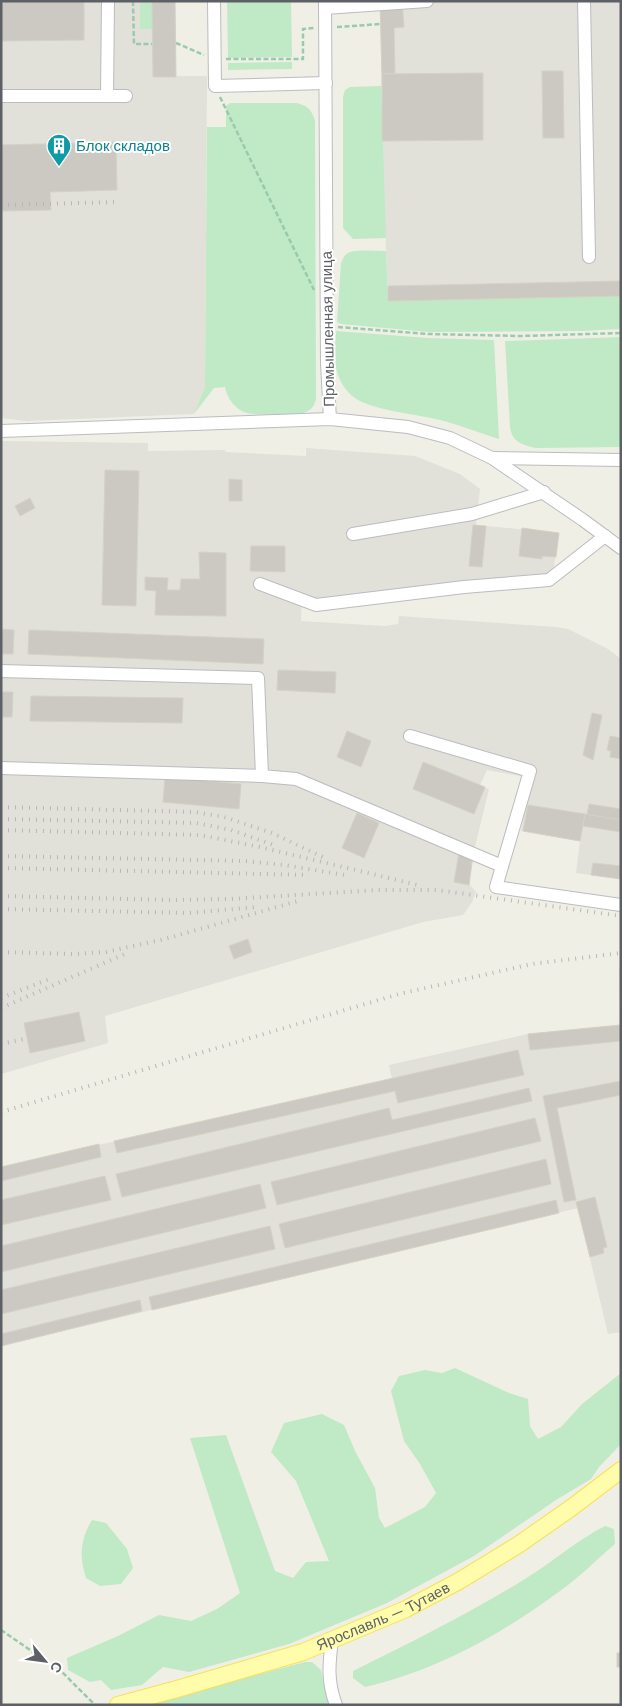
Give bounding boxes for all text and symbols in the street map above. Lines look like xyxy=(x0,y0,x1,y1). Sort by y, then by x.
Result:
building icon: Блок складов xyxy=(46,133,72,167)
place label: Блок складов xyxy=(76,136,170,156)
street label: Промышленная улица xyxy=(317,250,339,407)
street label: Ярославль — Тутаев xyxy=(313,1578,453,1655)
north arrow xyxy=(20,1636,70,1686)
text: С xyxy=(46,1659,67,1676)

